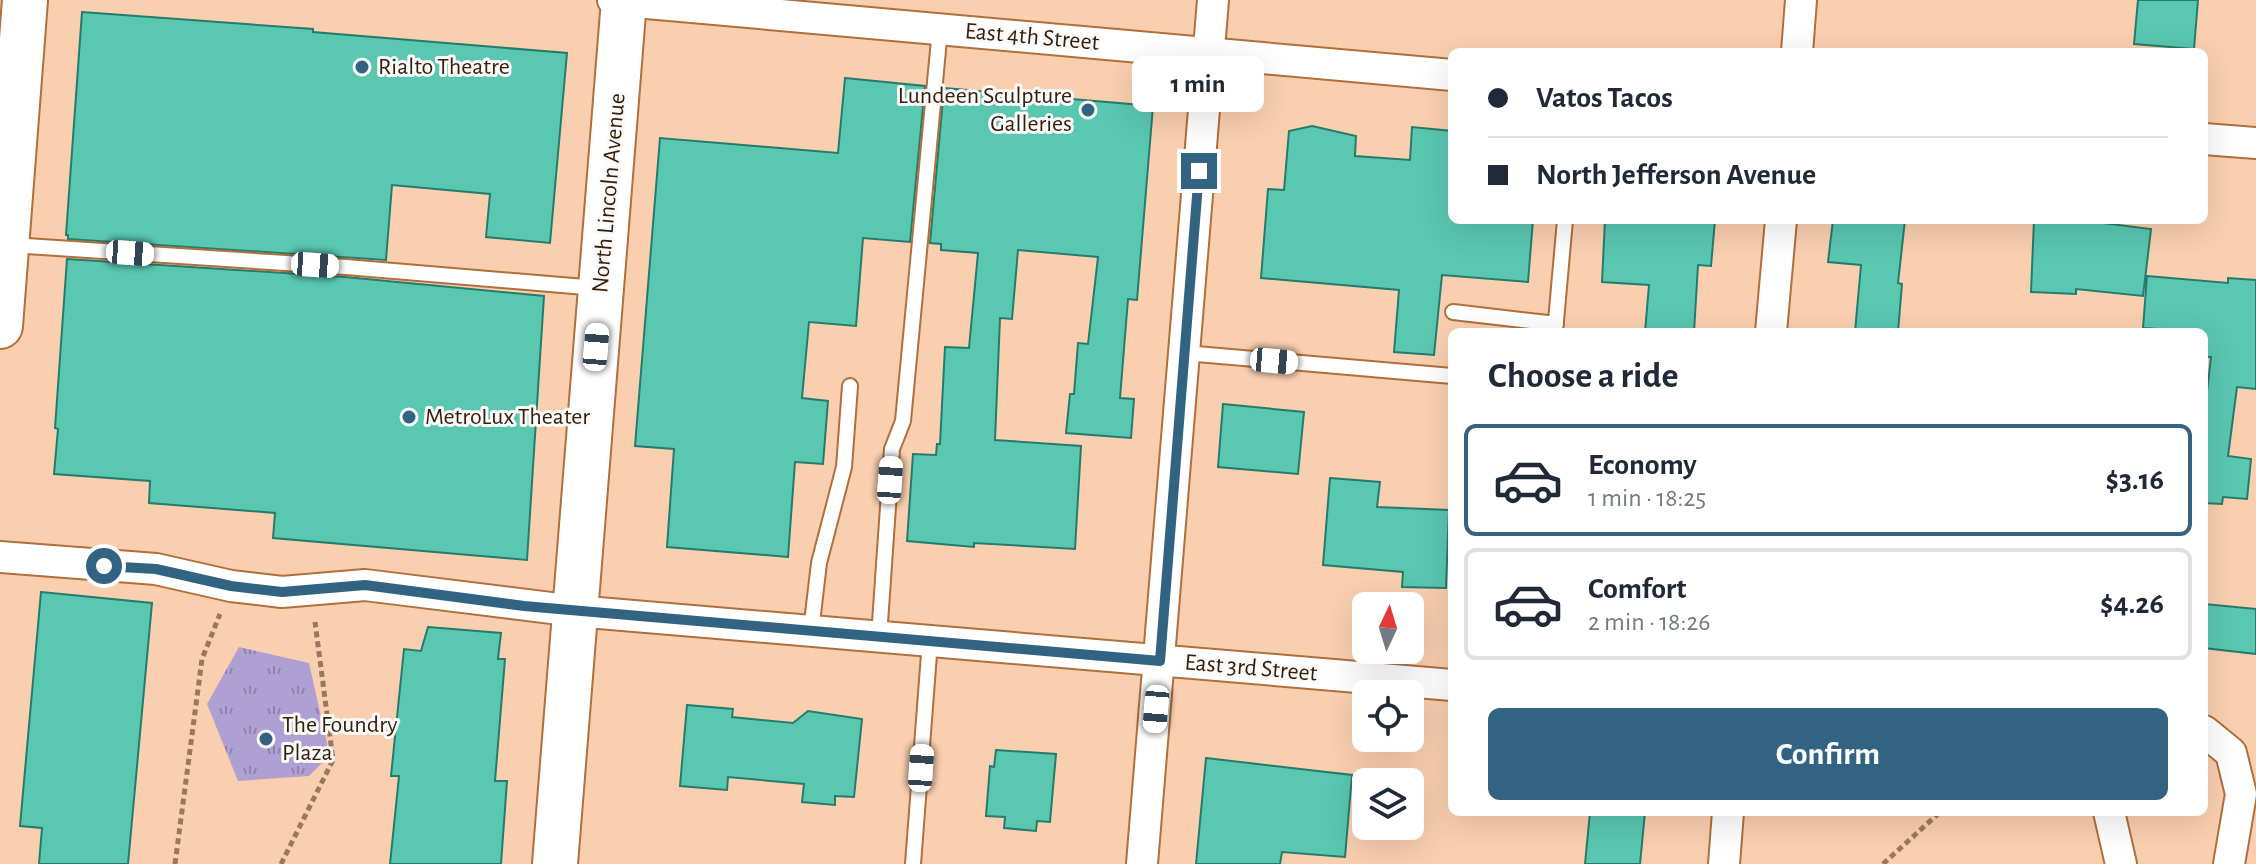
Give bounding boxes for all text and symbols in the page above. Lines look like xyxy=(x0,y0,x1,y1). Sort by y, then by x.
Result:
street label: East 4th Street xyxy=(964,19,1101,55)
place label: Rialto Theatre xyxy=(378,55,510,79)
callout: 1 min xyxy=(1133,55,1265,111)
marker: Rialto Theatre xyxy=(353,58,371,76)
text: 1 min xyxy=(1171,71,1225,97)
text: Vatos Tacos xyxy=(1536,83,1673,113)
place label: Lundeen Sculpture Galleries xyxy=(898,84,1072,136)
street label: North Lincoln Avenue xyxy=(588,92,630,294)
marker: Lundeen Sculpture Galleries xyxy=(1079,101,1097,119)
route end xyxy=(1181,153,1217,189)
text: North Jefferson Avenue xyxy=(1536,160,1816,190)
car xyxy=(105,239,155,267)
car xyxy=(290,251,340,279)
car xyxy=(582,322,610,372)
car xyxy=(1249,347,1299,375)
text: Choose a ride xyxy=(1488,358,1678,394)
place label: MetroLux Theater xyxy=(425,405,590,429)
marker: MetroLux Theater xyxy=(400,408,418,426)
icon: car xyxy=(1492,444,1564,516)
text: Economy xyxy=(1588,450,1697,480)
car xyxy=(876,455,904,505)
text: $3.16 xyxy=(2105,465,2164,495)
text: 1 min · 18:25 xyxy=(1588,485,1706,511)
route start xyxy=(86,548,122,584)
icon: car xyxy=(1492,568,1564,640)
text: Comfort xyxy=(1588,574,1687,604)
text: $4.26 xyxy=(2100,589,2164,619)
north arrow xyxy=(1352,592,1424,664)
map controls xyxy=(1352,592,1424,840)
text: 2 min · 18:26 xyxy=(1588,609,1710,635)
street label: East 3rd Street xyxy=(1184,650,1319,686)
button: locate xyxy=(1352,680,1424,752)
car xyxy=(1142,684,1170,734)
button: Confirm xyxy=(1488,708,2168,800)
place label: The Foundry Plaza xyxy=(282,713,397,765)
marker: The Foundry Plaza xyxy=(257,730,275,748)
car xyxy=(907,743,935,793)
button: layers xyxy=(1352,768,1424,840)

